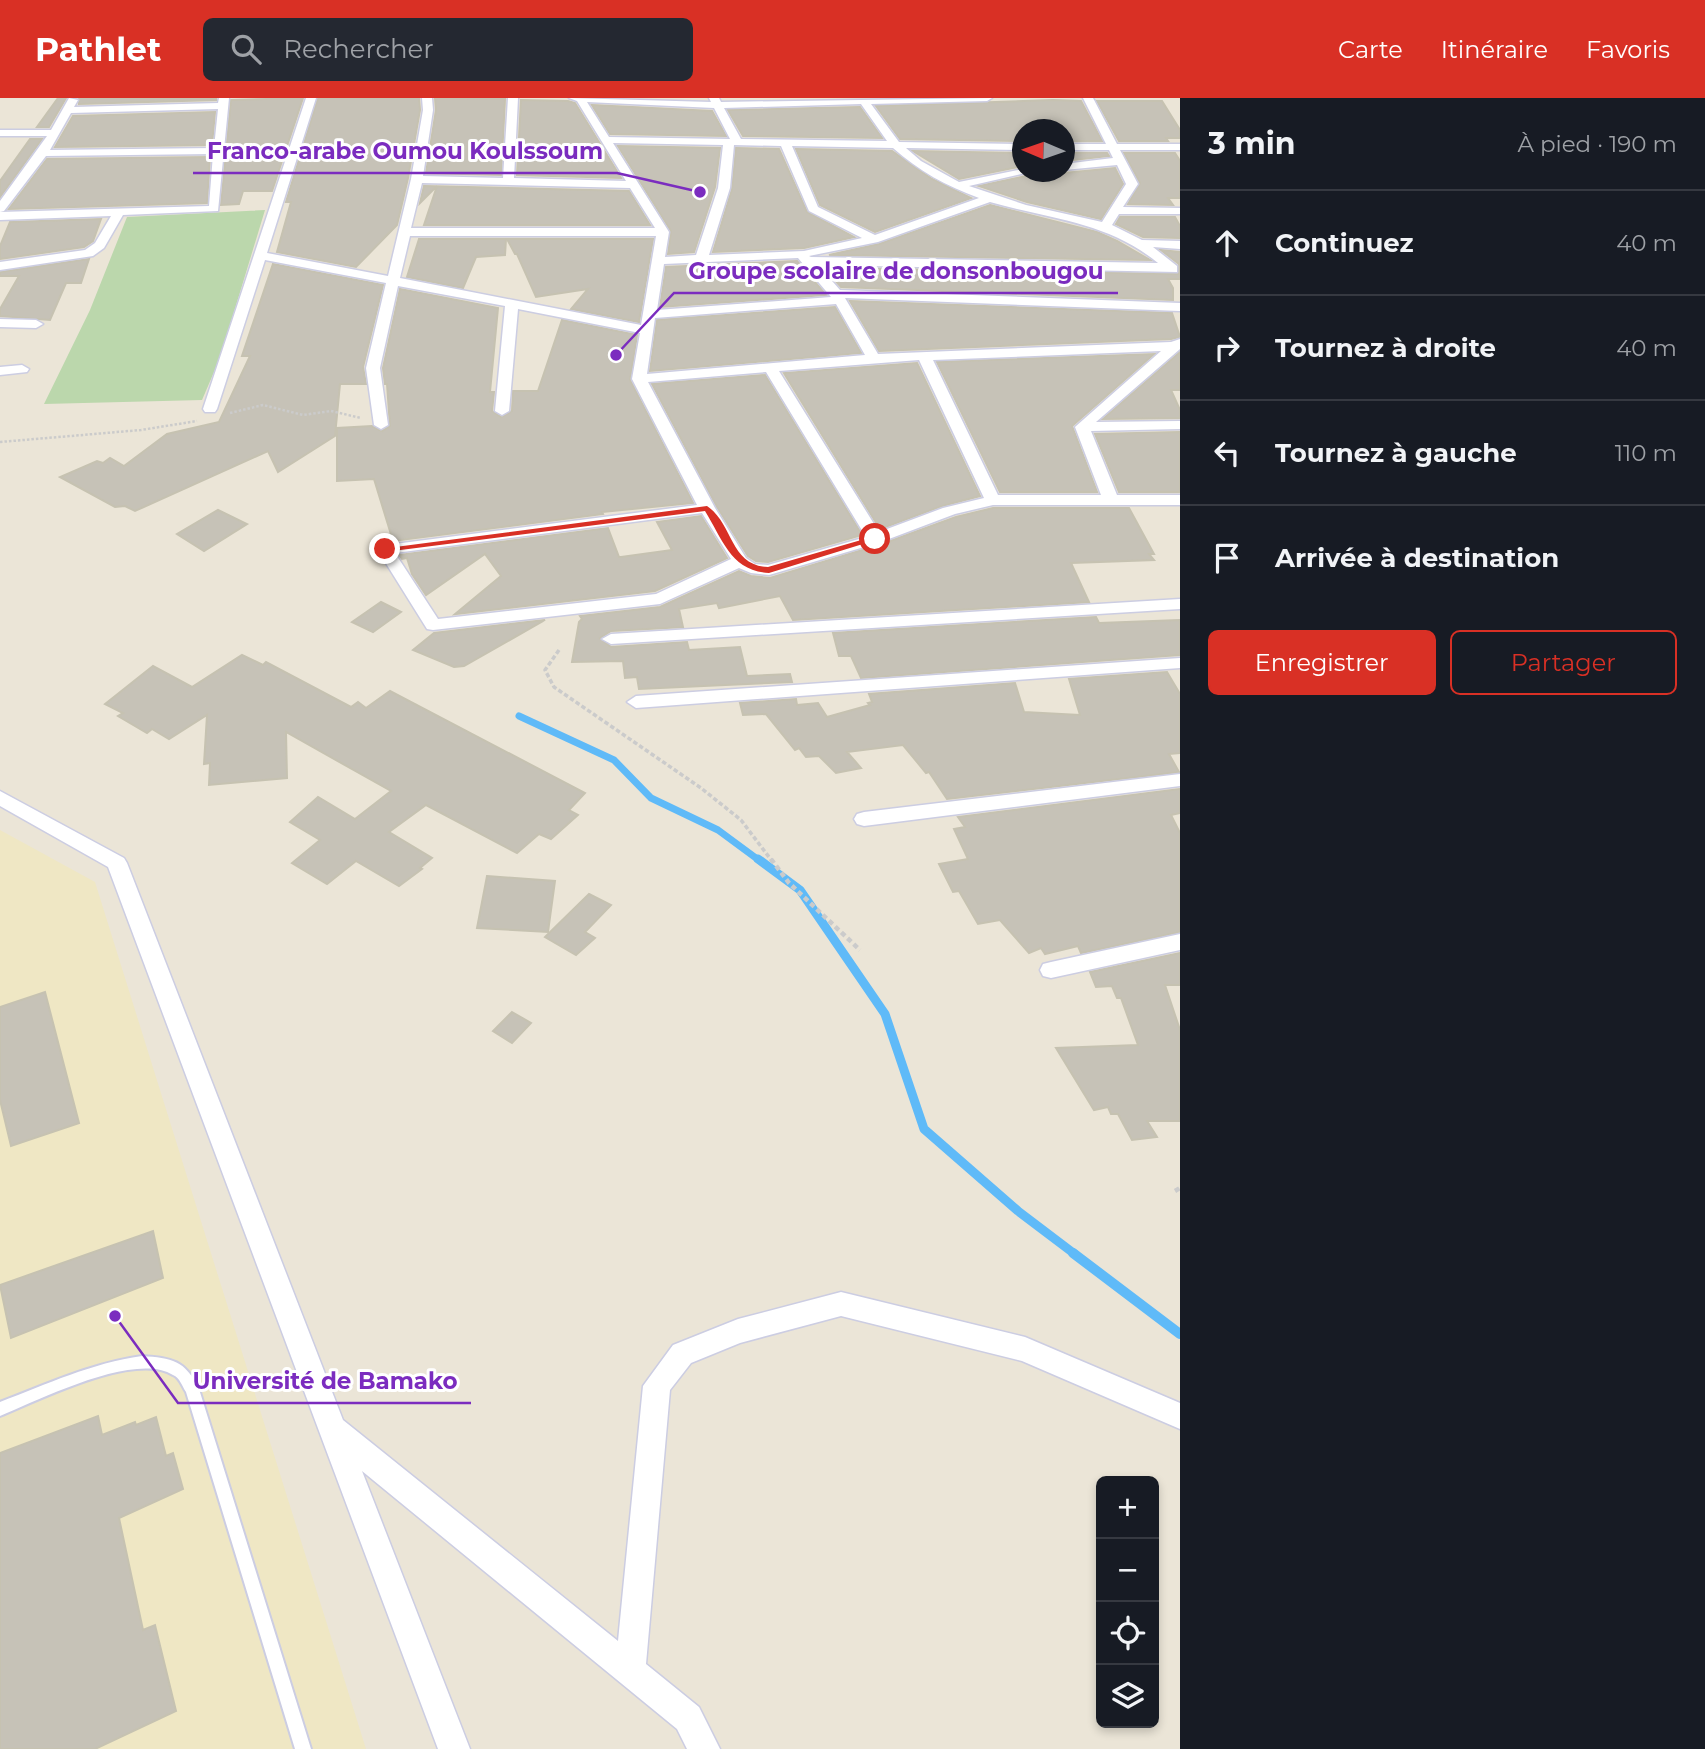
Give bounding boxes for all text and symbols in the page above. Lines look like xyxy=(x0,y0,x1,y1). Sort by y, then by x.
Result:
search box xyxy=(203,18,693,81)
text: Pathlet xyxy=(35,29,161,69)
icon: search xyxy=(227,30,265,68)
text: Rechercher xyxy=(283,33,434,65)
text: Carte xyxy=(1338,35,1403,64)
text: Itinéraire xyxy=(1441,35,1548,64)
text: Favoris xyxy=(1586,35,1670,64)
north arrow xyxy=(1012,119,1075,182)
text: 3 min xyxy=(1208,125,1295,162)
callout: Franco-arabe Oumou Koulssoum xyxy=(193,129,617,173)
text: À pied · 190 m xyxy=(1517,130,1677,158)
text: Franco-arabe Oumou Koulssoum xyxy=(207,137,603,165)
icon: ahead xyxy=(1208,224,1246,262)
text: Continuez xyxy=(1275,227,1414,259)
text: 40 m xyxy=(1616,229,1677,257)
callout: Groupe scolaire de donsonbougou xyxy=(674,249,1118,293)
text: Groupe scolaire de donsonbougou xyxy=(688,257,1104,285)
icon: right xyxy=(1208,329,1246,367)
text: Tournez à droite xyxy=(1275,332,1496,364)
text: 40 m xyxy=(1616,334,1677,362)
icon: left xyxy=(1208,434,1246,472)
text: Tournez à gauche xyxy=(1275,437,1517,469)
text: 110 m xyxy=(1615,439,1677,467)
route start xyxy=(859,523,890,554)
route end xyxy=(369,533,400,564)
icon: arrive xyxy=(1208,539,1246,577)
text: Arrivée à destination xyxy=(1275,542,1559,574)
button: Enregistrer xyxy=(1208,630,1436,695)
button: Partager xyxy=(1450,630,1677,695)
callout: Université de Bamako xyxy=(178,1359,471,1403)
text: Université de Bamako xyxy=(192,1367,458,1395)
map controls xyxy=(1096,1476,1159,1728)
button: + xyxy=(1096,1476,1159,1539)
button: − xyxy=(1096,1539,1159,1602)
button: locate xyxy=(1096,1602,1159,1665)
button: layers xyxy=(1096,1665,1159,1728)

